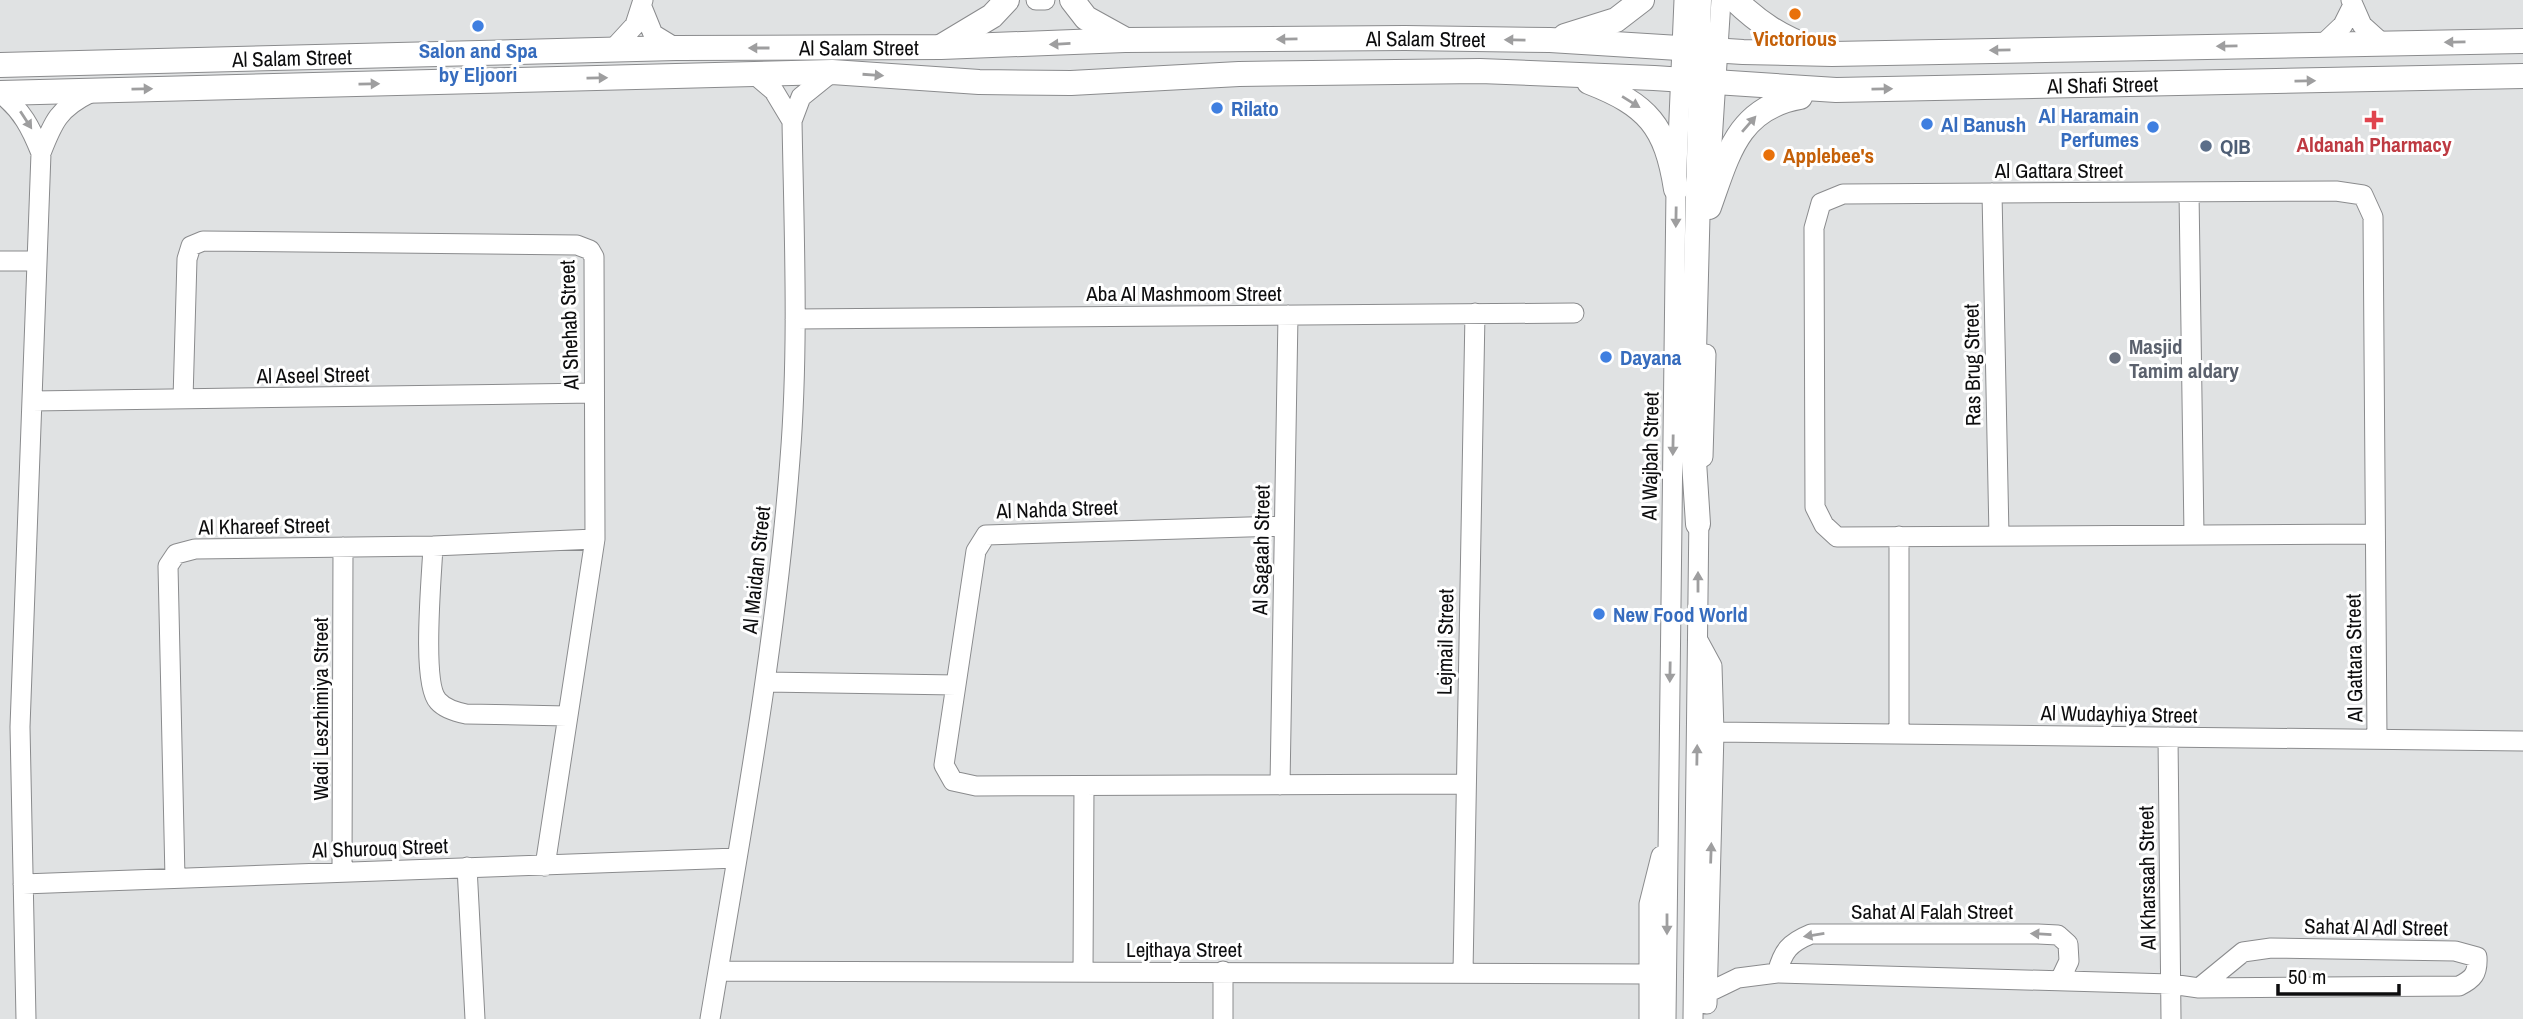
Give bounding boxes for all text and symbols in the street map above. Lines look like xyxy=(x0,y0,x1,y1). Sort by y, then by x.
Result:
marker: Victorious xyxy=(1787,6,1803,22)
marker: Salon and Spa by Eljoori xyxy=(470,18,486,34)
street label: Al Salam Street xyxy=(1365,23,1486,54)
place label: Victorious xyxy=(1753,24,1837,53)
street label: Al Salam Street xyxy=(798,33,919,62)
one-way arrow xyxy=(1276,33,1298,45)
one-way arrow xyxy=(1504,34,1526,46)
place label: Salon and Spa by Eljoori xyxy=(419,36,538,89)
one-way arrow xyxy=(2444,36,2466,48)
one-way arrow xyxy=(1049,38,1071,49)
one-way arrow xyxy=(2216,40,2238,52)
street label: Al Salam Street xyxy=(231,42,352,74)
one-way arrow xyxy=(748,42,770,54)
one-way arrow xyxy=(1989,45,2011,56)
street label: Al Shafi Street xyxy=(2046,69,2159,100)
one-way arrow xyxy=(862,70,884,81)
one-way arrow xyxy=(586,72,608,84)
one-way arrow xyxy=(2295,75,2317,86)
one-way arrow xyxy=(358,78,380,89)
one-way arrow xyxy=(131,83,153,95)
one-way arrow xyxy=(1871,84,1893,95)
place label: Rilato xyxy=(1231,94,1279,123)
one-way arrow xyxy=(1621,95,1640,108)
marker: Rilato xyxy=(1209,100,1225,116)
place label: Al Haramain Perfumes xyxy=(2039,101,2139,154)
one-way arrow xyxy=(19,110,32,129)
place label: Al Banush xyxy=(1941,110,2026,139)
marker: Aldanah Pharmacy xyxy=(2366,112,2382,128)
one-way arrow xyxy=(1741,115,1757,133)
marker: Al Banush xyxy=(1919,116,1935,132)
marker: Al Haramain Perfumes xyxy=(2145,119,2161,135)
place label: Aldanah Pharmacy xyxy=(2296,130,2452,159)
place label: QIB xyxy=(2220,132,2251,161)
marker: QIB xyxy=(2198,138,2214,154)
place label: Applebee's xyxy=(1783,141,1874,170)
marker: Applebee's xyxy=(1761,147,1777,163)
street label: Al Gattara Street xyxy=(1994,156,2123,185)
one-way arrow xyxy=(1670,206,1682,228)
street label: Al Shehab Street xyxy=(552,259,586,392)
street label: Aba Al Mashmoom Street xyxy=(1085,279,1282,308)
street label: Ras Brug Street xyxy=(1956,303,1988,427)
place label: Masjid Tamim aldary xyxy=(2129,332,2239,385)
place label: Dayana xyxy=(1620,343,1682,372)
marker: Dayana xyxy=(1598,349,1614,365)
marker: Masjid Tamim aldary xyxy=(2107,350,2123,366)
street label: Al Aseel Street xyxy=(255,360,370,391)
street label: Al Wajbah Street xyxy=(1634,391,1666,522)
one-way arrow xyxy=(1667,434,1679,456)
street label: Al Sagaah Street xyxy=(1245,484,1277,616)
street label: Al Nahda Street xyxy=(995,492,1118,526)
street label: Al Maidan Street xyxy=(735,504,777,636)
street label: Al Khareef Street xyxy=(197,510,330,542)
one-way arrow xyxy=(1692,571,1704,593)
street label: Lejmail Street xyxy=(1430,588,1460,695)
street label: Al Gattara Street xyxy=(2338,593,2370,723)
place label: New Food World xyxy=(1613,600,1748,629)
marker: New Food World xyxy=(1591,606,1607,622)
street label: Wadi Leszhimiya Street xyxy=(306,617,335,801)
one-way arrow xyxy=(1664,661,1676,683)
street label: Al Wudayhiya Street xyxy=(2039,698,2198,730)
one-way arrow xyxy=(1691,744,1703,766)
street label: Al Kharsaah Street xyxy=(2131,805,2163,952)
street label: Al Shurouq Street xyxy=(311,831,449,865)
one-way arrow xyxy=(1705,842,1716,864)
street label: Sahat Al Falah Street xyxy=(1851,897,2013,926)
street label: Sahat Al Adl Street xyxy=(2304,911,2448,943)
one-way arrow xyxy=(1661,913,1673,935)
one-way arrow xyxy=(2030,929,2052,940)
one-way arrow xyxy=(1803,930,1825,941)
street label: Lejthaya Street xyxy=(1126,935,1242,964)
scale bar xyxy=(2278,953,2399,997)
text: 50 m xyxy=(2288,962,2326,991)

